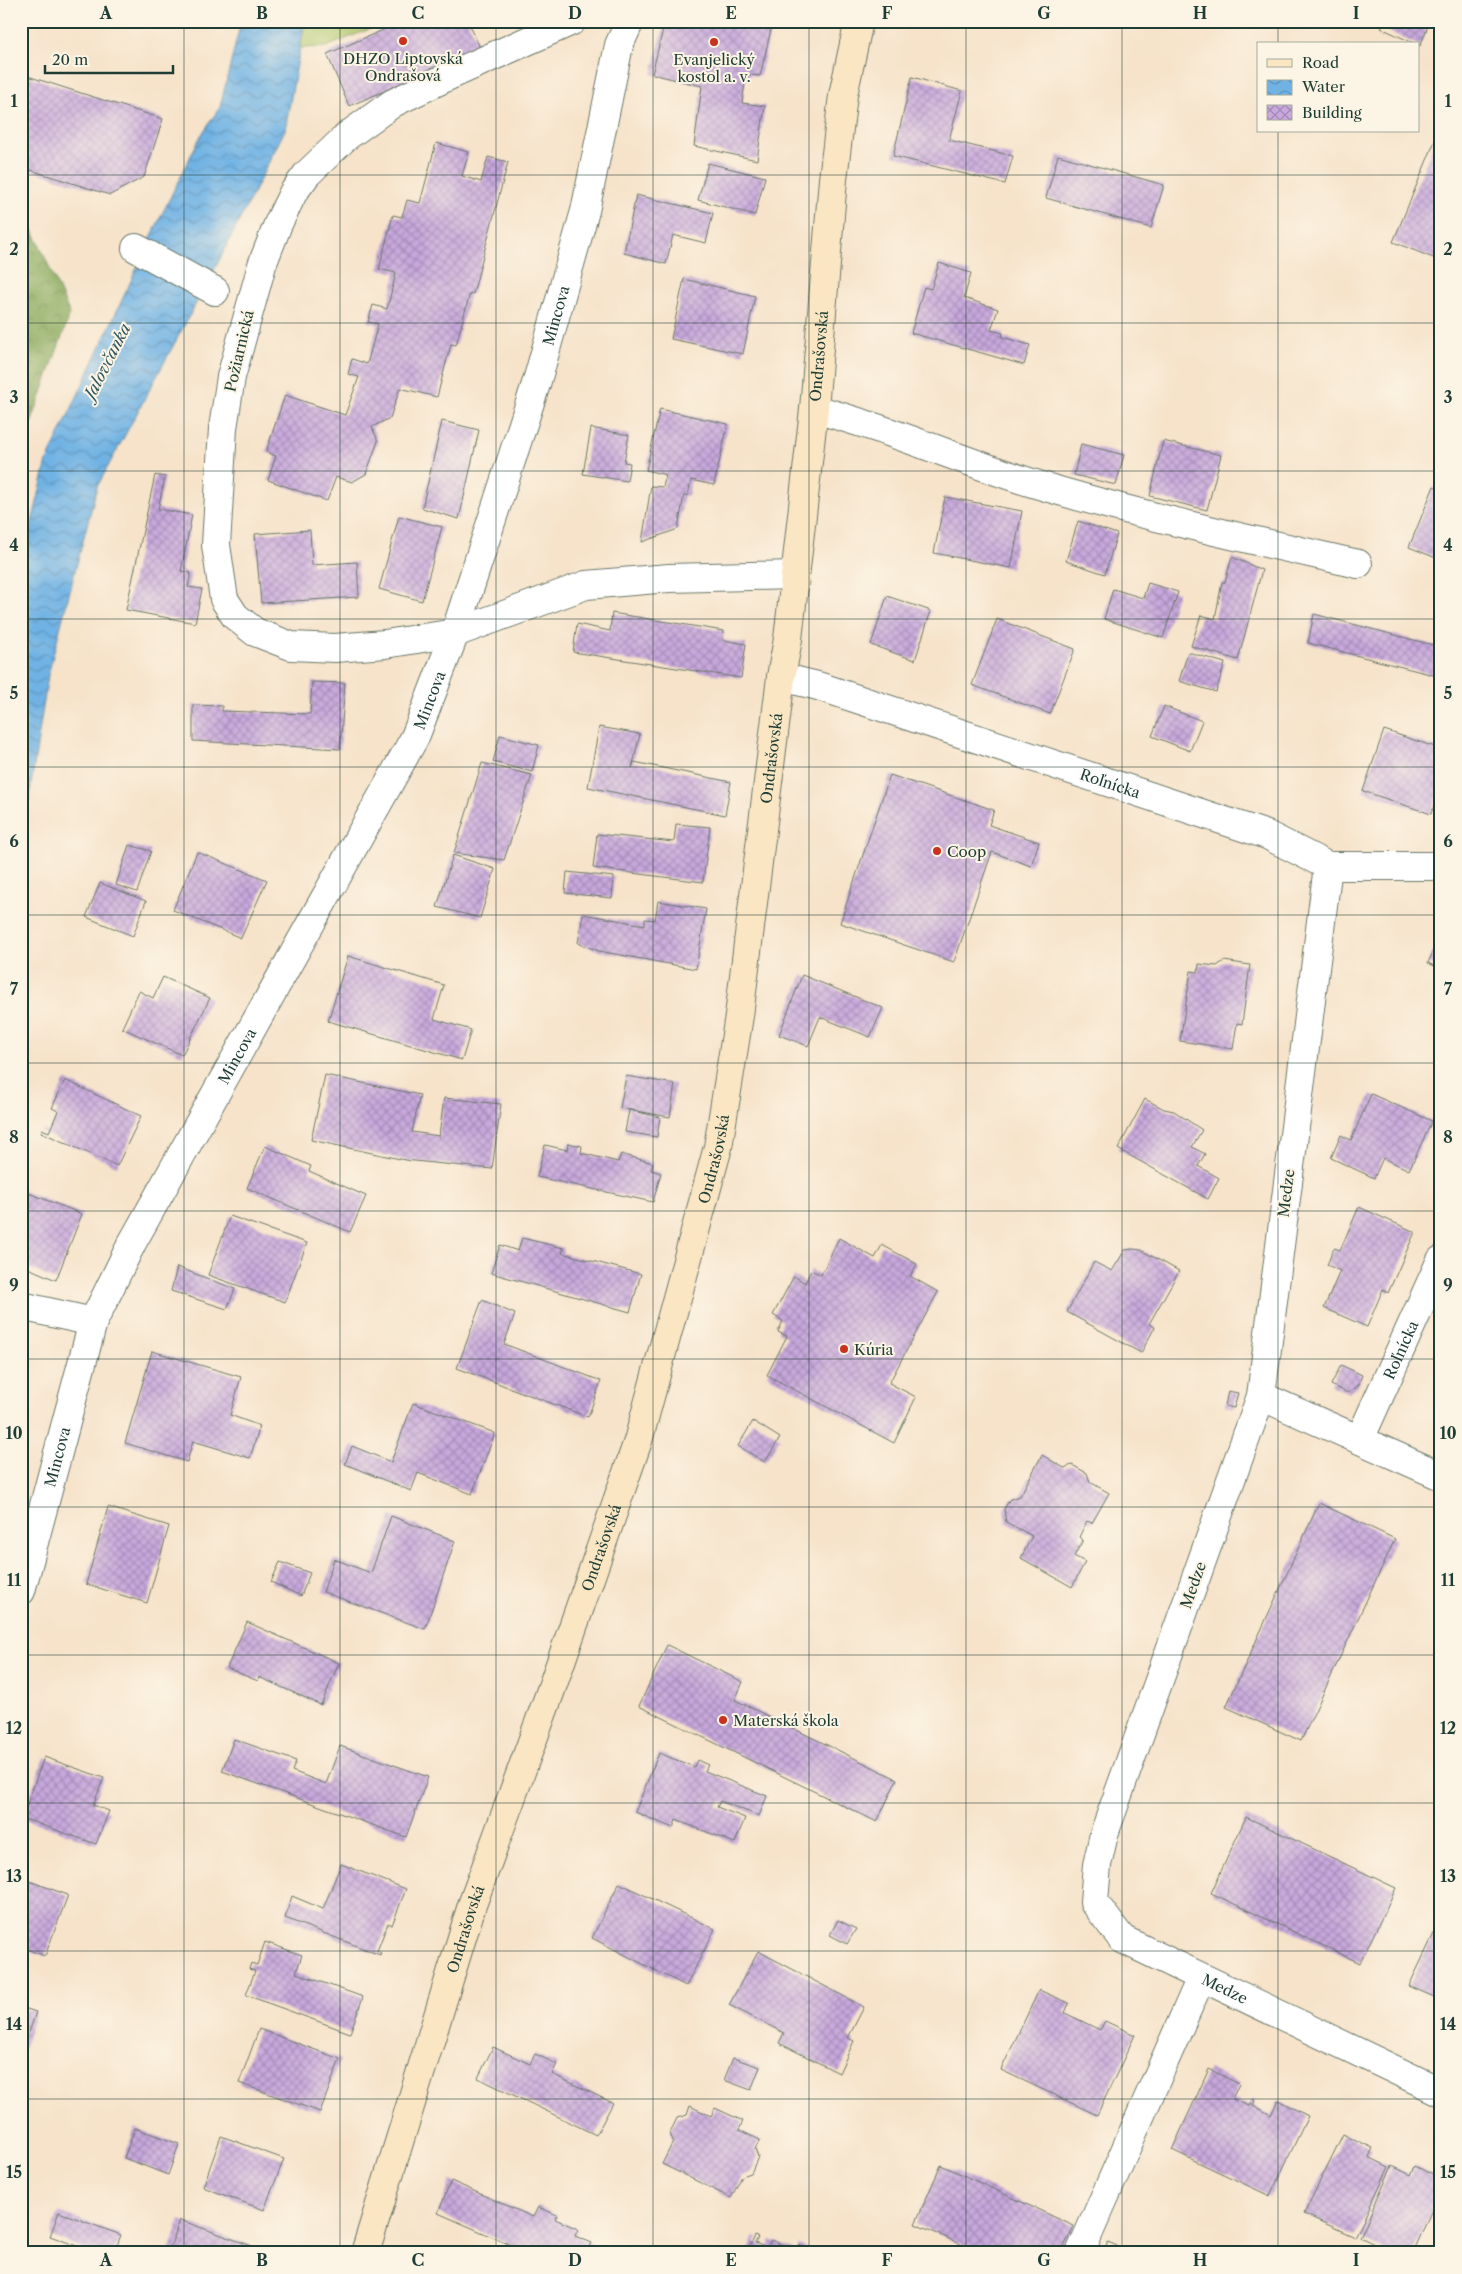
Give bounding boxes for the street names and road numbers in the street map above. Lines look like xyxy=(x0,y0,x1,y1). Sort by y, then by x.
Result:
street label: Mincova xyxy=(538,283,573,347)
street label: Požiarnická xyxy=(220,308,258,394)
street label: Ondrašovská xyxy=(805,310,832,402)
street label: Mincova xyxy=(409,668,449,732)
street label: Ondrašovská xyxy=(756,712,786,805)
street label: Roľnícka xyxy=(1078,764,1143,802)
street label: Mincova xyxy=(213,1024,260,1087)
street label: Ondrašovská xyxy=(694,1113,733,1206)
street label: Medze xyxy=(1274,1168,1298,1218)
street label: Roľnícka xyxy=(1379,1317,1422,1382)
street label: Mincova xyxy=(40,1425,74,1489)
street label: Ondrašovská xyxy=(577,1501,625,1594)
street label: Medze xyxy=(1176,1559,1210,1611)
street label: Ondrašovská xyxy=(442,1882,488,1975)
street label: Medze xyxy=(1199,1969,1251,2007)

